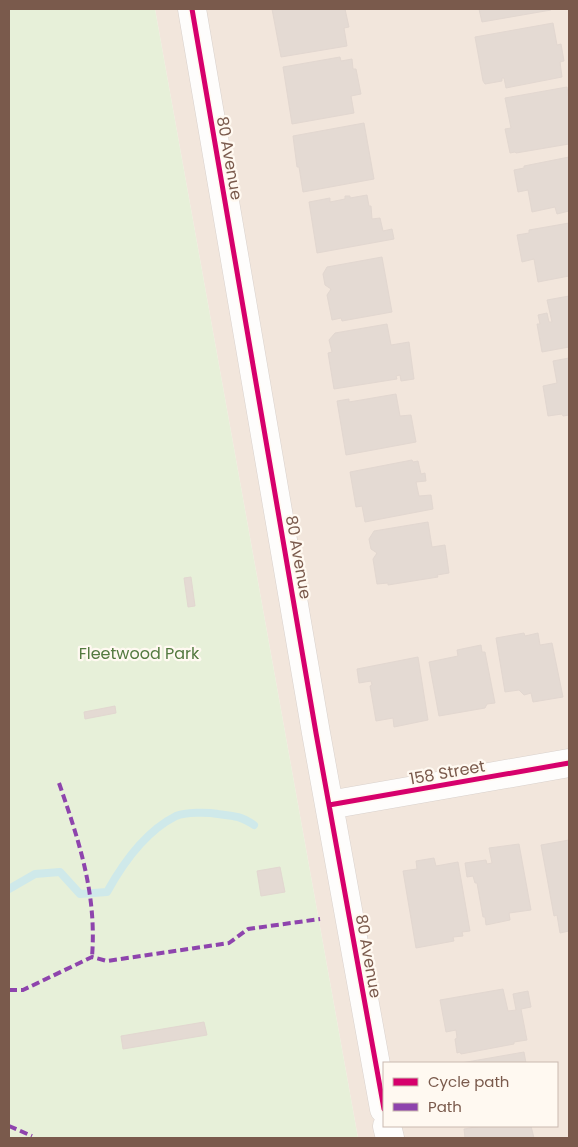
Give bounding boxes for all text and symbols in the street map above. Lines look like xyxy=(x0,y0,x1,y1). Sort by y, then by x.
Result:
street label: 80 Avenue xyxy=(211,114,248,202)
street label: 80 Avenue xyxy=(280,513,317,601)
park label: Fleetwood Park xyxy=(79,642,200,665)
street label: 158 Street xyxy=(407,755,487,790)
street label: 80 Avenue xyxy=(350,912,387,1000)
legend xyxy=(383,1062,558,1127)
text: Cycle path xyxy=(428,1071,509,1092)
text: Path xyxy=(428,1096,462,1117)

